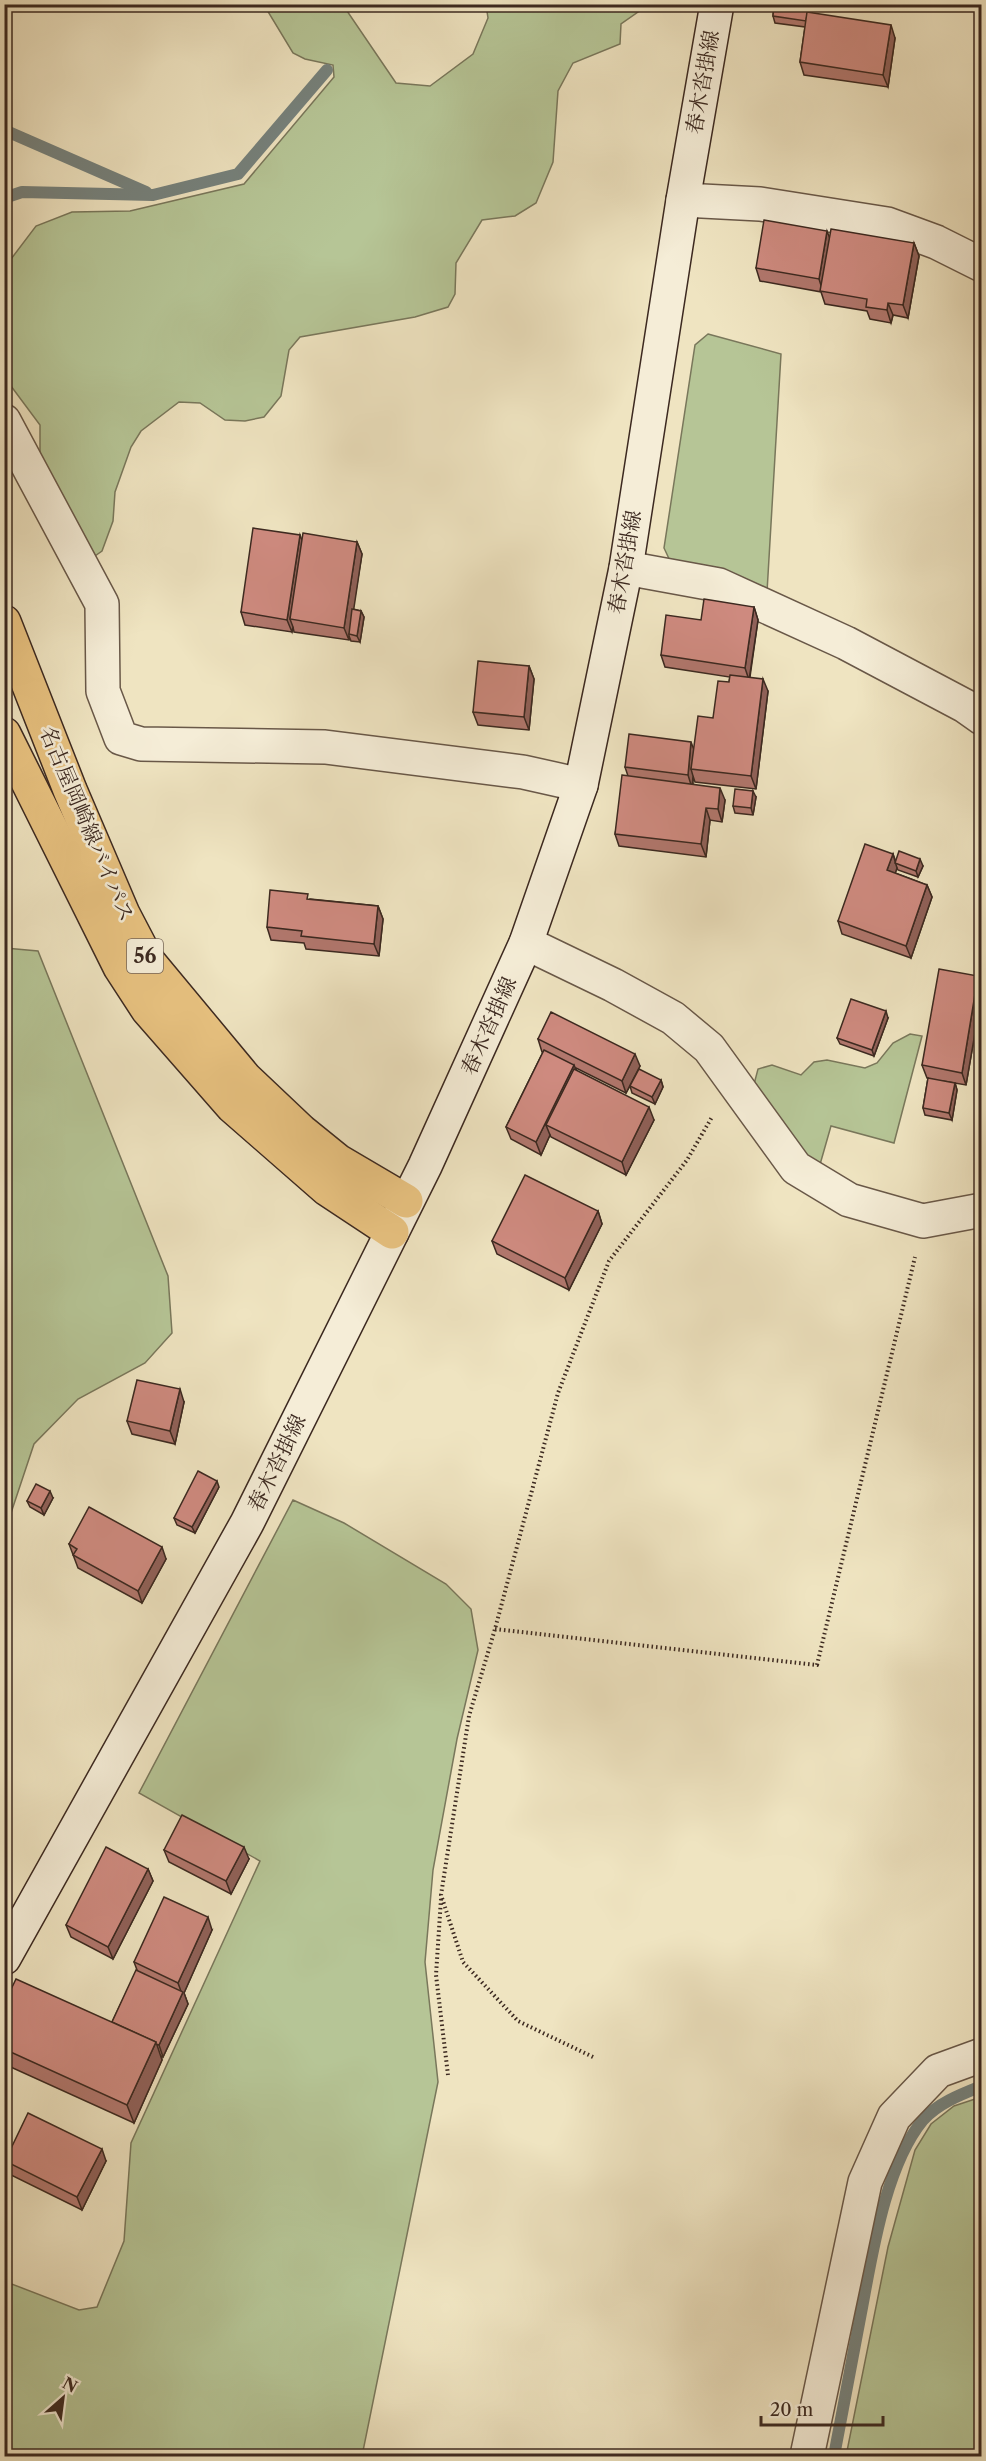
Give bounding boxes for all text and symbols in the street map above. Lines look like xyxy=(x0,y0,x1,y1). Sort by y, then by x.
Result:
street label: 春木沓掛線 xyxy=(681,28,724,136)
street label: 春木沓掛線 xyxy=(603,508,646,616)
street label: 名古屋岡崎線バイパス xyxy=(35,722,140,925)
road number: 56 xyxy=(127,939,163,973)
street label: 春木沓掛線 xyxy=(456,973,521,1079)
street label: 春木沓掛線 xyxy=(242,1410,311,1515)
north arrow xyxy=(33,2368,93,2428)
text: N xyxy=(59,2373,81,2397)
scale bar xyxy=(761,2389,882,2427)
text: 20 m xyxy=(770,2399,814,2421)

